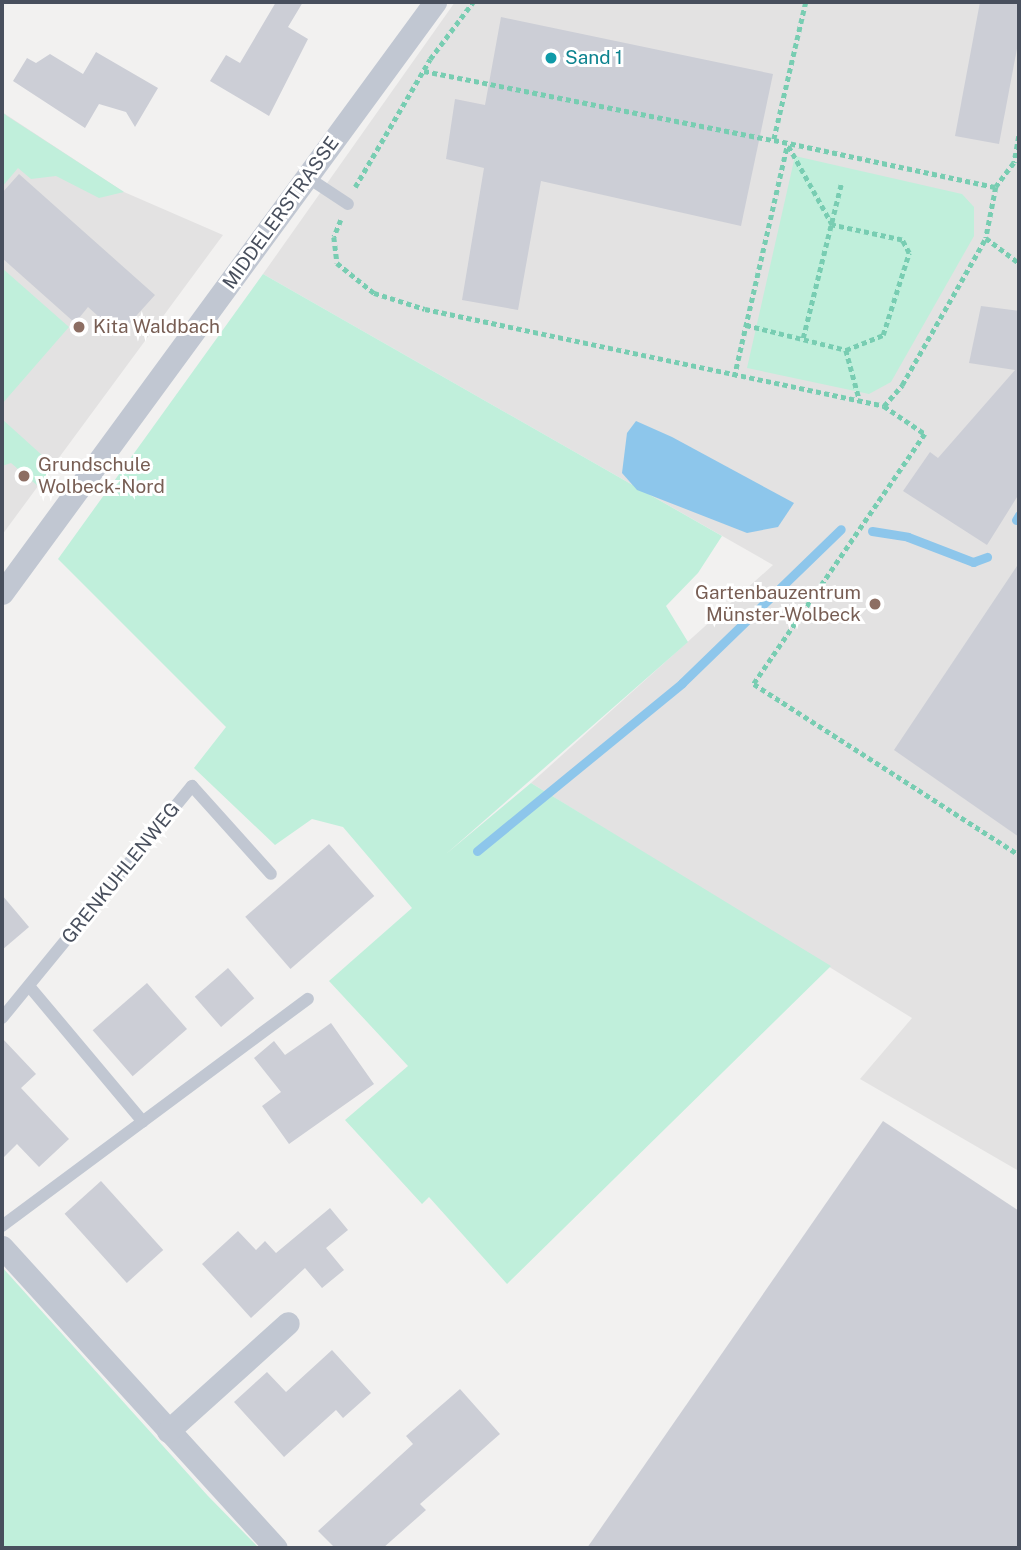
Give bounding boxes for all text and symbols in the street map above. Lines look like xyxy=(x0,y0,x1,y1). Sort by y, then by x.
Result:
place label: Sand 1 xyxy=(565,47,623,69)
marker: Sand 1 xyxy=(543,50,559,66)
street label: MIDDELERSTRASSE xyxy=(218,132,344,294)
place label: Kita Waldbach xyxy=(93,316,221,338)
marker: Kita Waldbach xyxy=(71,319,87,335)
place label: Grundschule Wolbeck-Nord xyxy=(38,454,165,498)
marker: Grundschule Wolbeck-Nord xyxy=(16,468,32,484)
place label: Gartenbauzentrum Münster-Wolbeck xyxy=(695,582,861,626)
marker: Gartenbauzentrum Münster-Wolbeck xyxy=(867,596,883,612)
street label: GRENKUHLENWEG xyxy=(57,798,185,948)

